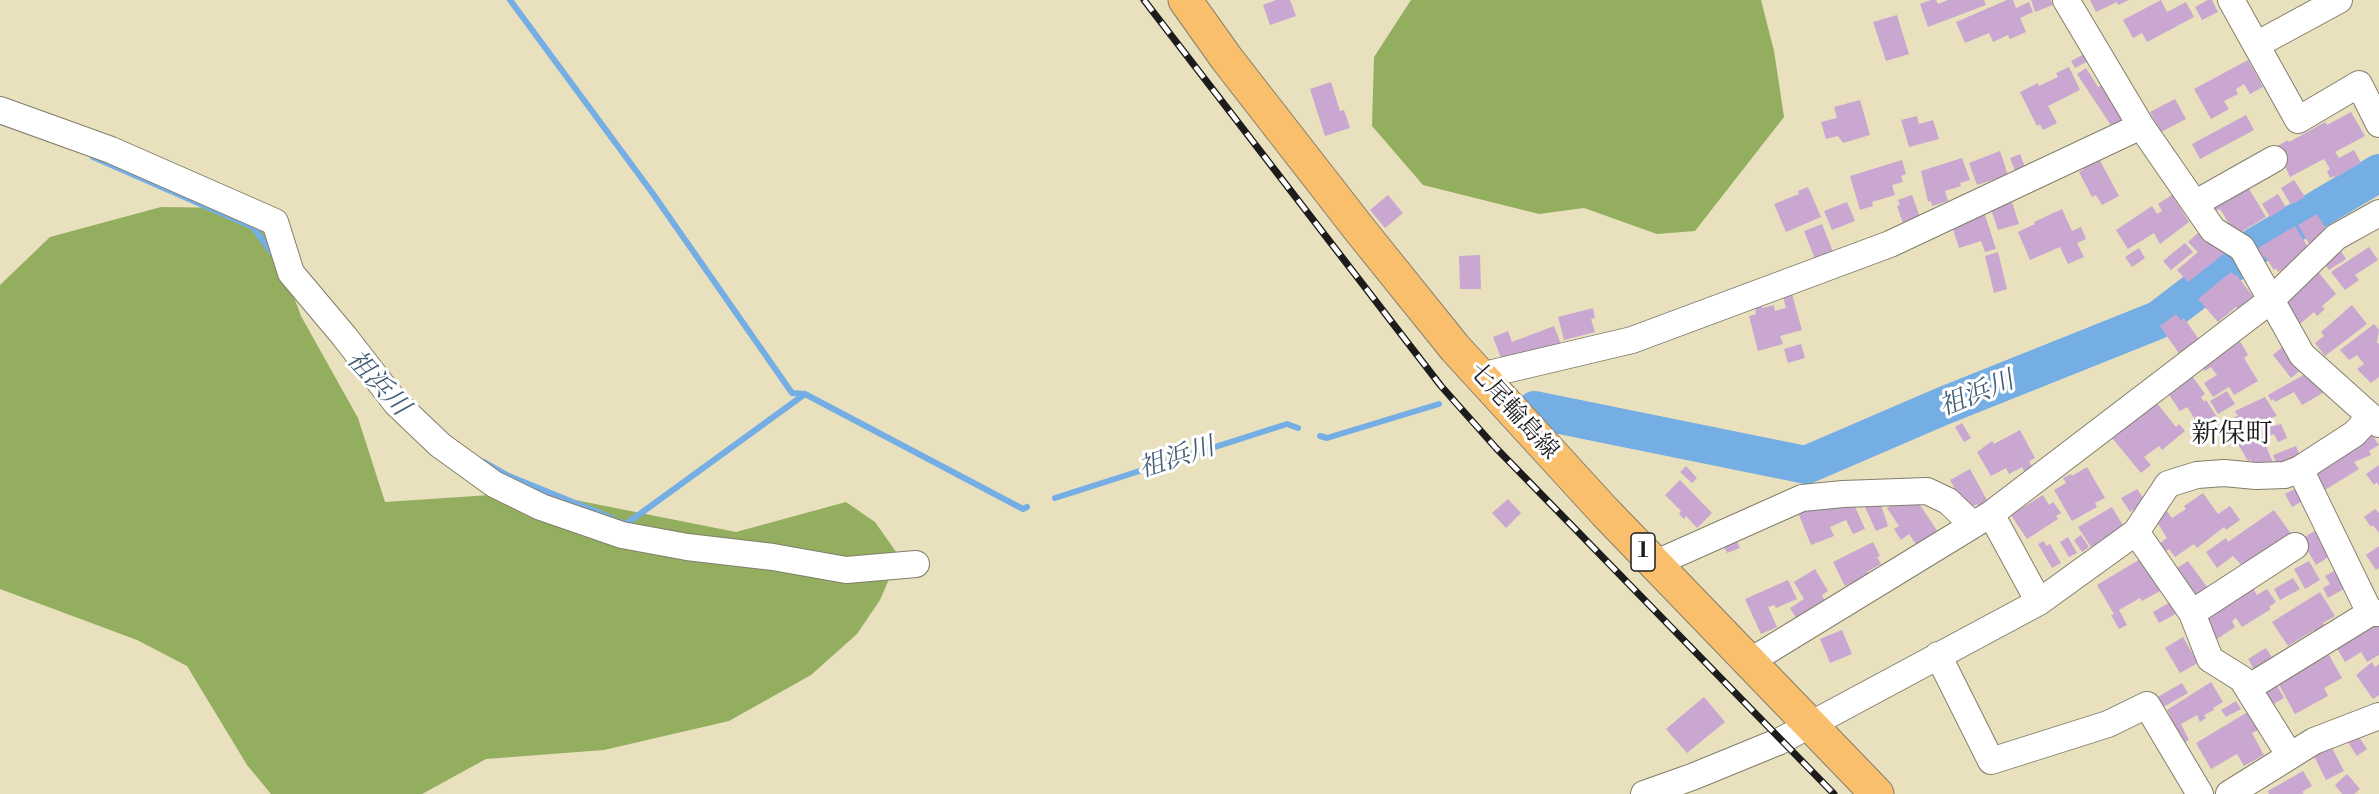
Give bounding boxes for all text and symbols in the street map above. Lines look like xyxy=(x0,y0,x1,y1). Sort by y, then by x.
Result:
water label: 祖浜川 xyxy=(339,345,415,423)
street label: 七尾輪島線 xyxy=(1462,358,1564,466)
water label: 祖浜川 xyxy=(1935,366,2019,424)
district label: 新保町 xyxy=(2192,420,2272,452)
water label: 祖浜川 xyxy=(1135,432,1219,486)
road number: 1 xyxy=(1631,533,1655,571)

